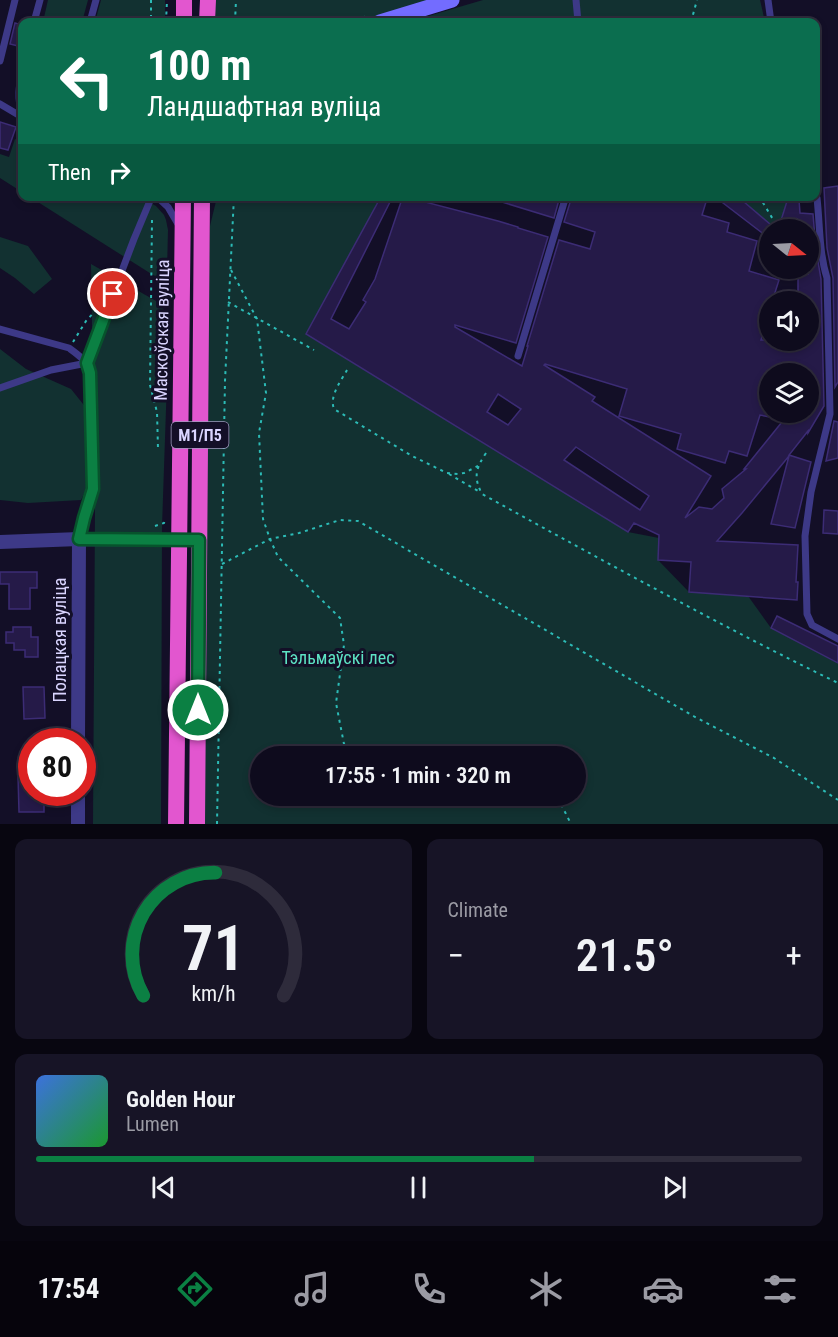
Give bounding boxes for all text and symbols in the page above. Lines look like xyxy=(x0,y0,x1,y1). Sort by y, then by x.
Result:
text: 100 m xyxy=(147,41,252,90)
icon: left xyxy=(48,42,126,120)
text: Ландшафтная вуліца xyxy=(147,91,381,123)
icon: right xyxy=(103,156,136,189)
text: Then xyxy=(48,160,91,185)
north arrow xyxy=(759,219,819,279)
map controls xyxy=(759,219,819,423)
street label: Маскоўская вуліца xyxy=(150,259,173,401)
pin xyxy=(87,268,138,319)
icon: arrive xyxy=(96,277,129,310)
button: sound xyxy=(759,291,819,351)
button: layers xyxy=(759,363,819,423)
road number: М1/П5 xyxy=(172,422,228,448)
street label: Полацкая вуліца xyxy=(49,578,70,702)
park label: Тэльмаўскі лес xyxy=(281,647,395,668)
position arrow xyxy=(166,678,230,742)
speed limit sign: 80 xyxy=(18,728,96,806)
text: 17:55 · 1 min · 320 m xyxy=(325,763,511,788)
text: Climate xyxy=(448,898,508,922)
text: 71 xyxy=(182,912,245,985)
text: 21.5° xyxy=(576,929,674,982)
text: − xyxy=(448,936,464,975)
text: + xyxy=(786,936,802,975)
text: km/h xyxy=(191,981,235,1006)
text: Golden Hour xyxy=(126,1087,235,1112)
text: Lumen xyxy=(126,1112,179,1136)
icon: previous xyxy=(147,1171,180,1204)
icon: pause xyxy=(402,1171,435,1204)
icon: next xyxy=(658,1171,691,1204)
icon: directions xyxy=(174,1268,216,1310)
icon: music xyxy=(291,1268,333,1310)
icon: phone xyxy=(408,1268,450,1310)
icon: climate xyxy=(525,1268,567,1310)
icon: car xyxy=(642,1268,684,1310)
icon: filters xyxy=(759,1268,801,1310)
text: 17:54 xyxy=(37,1273,99,1305)

